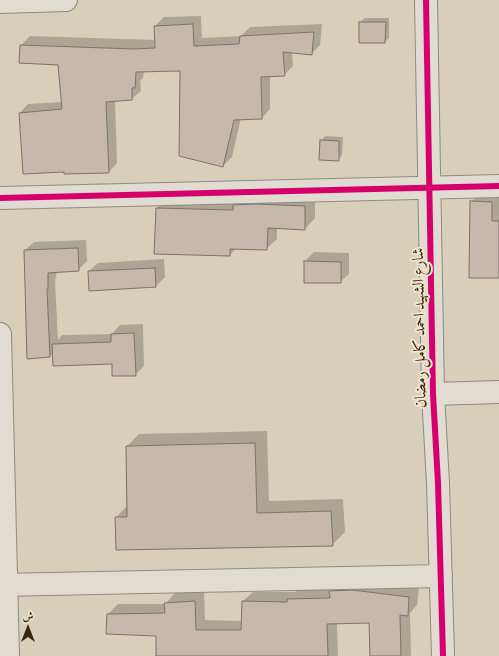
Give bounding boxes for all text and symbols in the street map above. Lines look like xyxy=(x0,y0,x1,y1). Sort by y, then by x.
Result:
street label: شارع الشهيد احمد كامل رمضان xyxy=(409,248,431,408)
north arrow xyxy=(8,608,48,648)
text: ش xyxy=(23,609,33,623)

